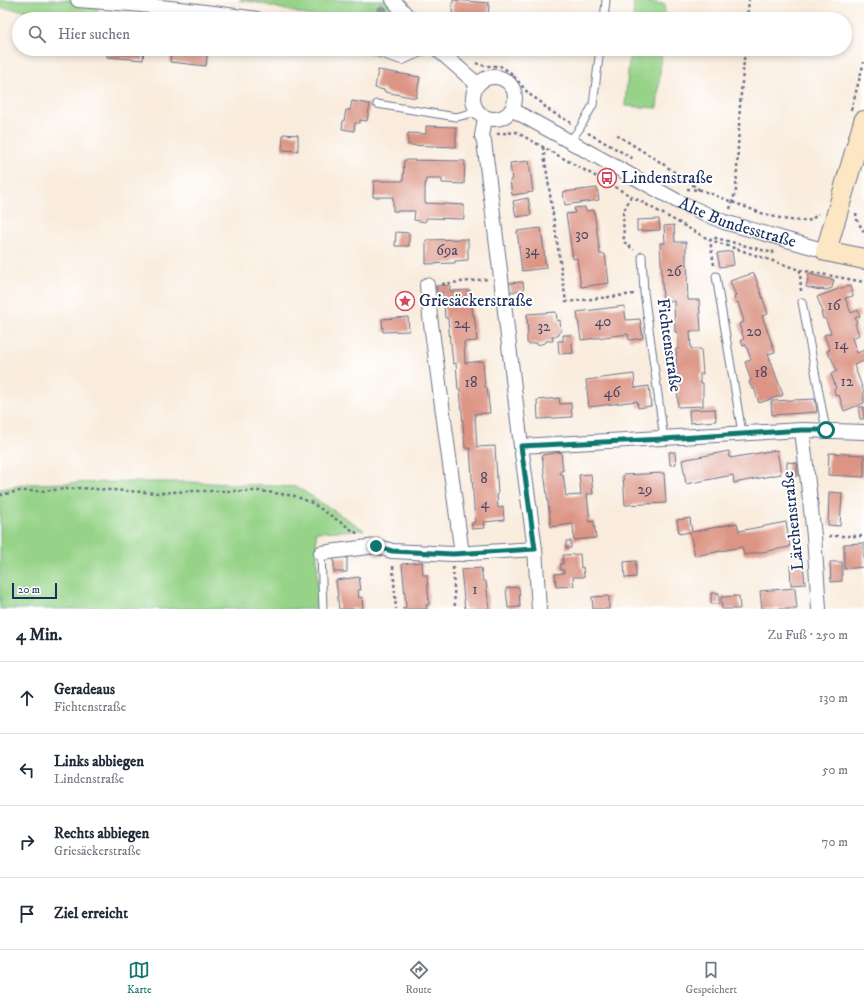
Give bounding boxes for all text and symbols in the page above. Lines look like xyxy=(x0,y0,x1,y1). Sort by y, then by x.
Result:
search box xyxy=(12,12,852,56)
icon: search xyxy=(26,23,48,45)
text: Hier suchen xyxy=(58,25,130,44)
bus stop icon: Lindenstraße xyxy=(596,167,618,189)
place label: Lindenstraße xyxy=(621,167,713,189)
street label: Alte Bundesstraße xyxy=(675,192,799,253)
house number: 30 xyxy=(575,225,589,244)
house number: 69a xyxy=(436,241,458,260)
house number: 34 xyxy=(525,241,539,260)
house number: 26 xyxy=(666,262,683,281)
place icon: Griesäckerstraße xyxy=(394,290,416,312)
place label: Griesäckerstraße xyxy=(419,290,532,312)
house number: 16 xyxy=(827,296,842,315)
street label: Fichtenstraße xyxy=(652,297,686,393)
house number: 40 xyxy=(595,312,611,331)
house number: 24 xyxy=(454,314,470,333)
house number: 32 xyxy=(538,317,551,336)
house number: 20 xyxy=(746,322,762,341)
house number: 14 xyxy=(834,335,848,354)
house number: 18 xyxy=(754,363,768,382)
house number: 12 xyxy=(841,372,854,391)
house number: 18 xyxy=(464,373,478,392)
house number: 46 xyxy=(604,383,621,402)
route start xyxy=(817,421,835,439)
house number: 8 xyxy=(480,469,488,488)
street label: Lärchenstraße xyxy=(777,470,809,572)
house number: 29 xyxy=(638,480,652,499)
house number: 4 xyxy=(481,494,490,513)
route end xyxy=(367,537,385,555)
house number: 1 xyxy=(472,580,478,599)
scale bar xyxy=(12,581,57,600)
text: 20 m xyxy=(18,583,40,597)
text: 4 Min. xyxy=(16,624,62,646)
text: Zu Fuß · 250 m xyxy=(768,627,848,643)
text: Geradeaus xyxy=(54,680,115,699)
icon: ahead xyxy=(16,687,38,709)
text: 130 m xyxy=(819,690,848,706)
text: Fichtenstraße xyxy=(54,699,126,715)
text: Links abbiegen xyxy=(54,752,144,771)
icon: left xyxy=(16,759,38,781)
text: 50 m xyxy=(822,762,848,778)
text: Lindenstraße xyxy=(54,771,124,787)
text: Rechts abbiegen xyxy=(54,824,149,843)
icon: right xyxy=(16,831,38,853)
text: 70 m xyxy=(822,834,848,850)
text: Griesäckerstraße xyxy=(54,843,141,859)
icon: arrive xyxy=(16,903,38,925)
text: Ziel erreicht xyxy=(54,904,128,923)
tab: Karte xyxy=(127,959,152,997)
tab: Route xyxy=(406,959,432,997)
tab: Gespeichert xyxy=(686,959,737,997)

